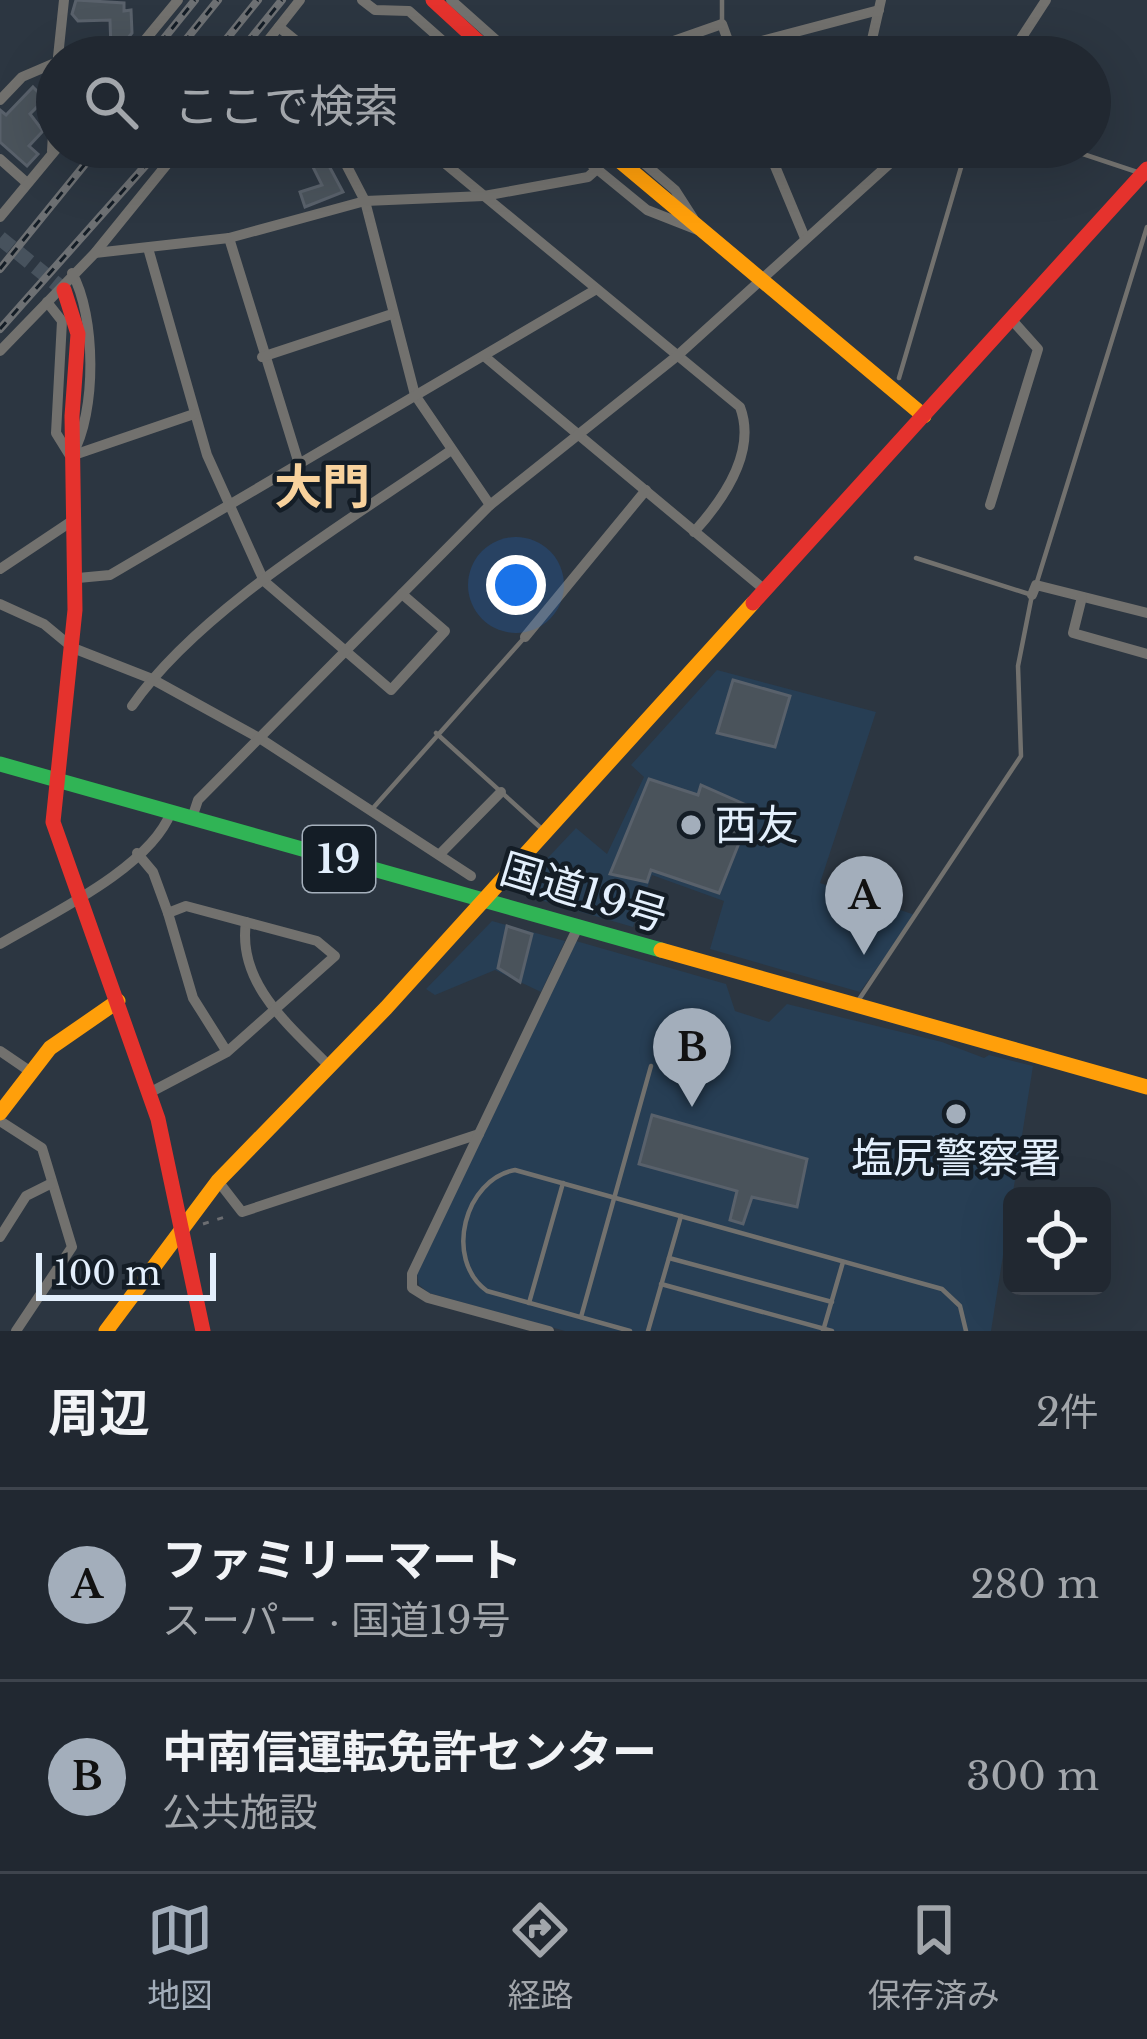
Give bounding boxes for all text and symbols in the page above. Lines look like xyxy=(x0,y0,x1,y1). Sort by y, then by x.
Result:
search box xyxy=(36,36,1111,168)
icon: search xyxy=(78,69,144,135)
text: ここで検索 xyxy=(174,78,399,134)
district label: 大門 xyxy=(274,457,370,517)
your location xyxy=(486,555,546,615)
place label: 西友 xyxy=(715,799,799,851)
marker: 西友 xyxy=(678,812,704,838)
road number: 19 xyxy=(303,826,375,892)
street label: 国道19号 xyxy=(494,842,674,942)
pin: A xyxy=(825,856,903,955)
pin: B xyxy=(653,1008,731,1107)
marker: 塩尻警察署 xyxy=(943,1101,969,1127)
place label: 塩尻警察署 xyxy=(851,1132,1061,1184)
map controls xyxy=(1003,1187,1111,1295)
button: locate xyxy=(1003,1187,1111,1295)
scale bar xyxy=(36,1247,216,1300)
text: 100 m xyxy=(54,1253,161,1294)
text: 周辺 xyxy=(48,1382,150,1445)
text: 2件 xyxy=(1036,1388,1099,1437)
text: ファミリーマート xyxy=(162,1532,522,1588)
text: A xyxy=(71,1560,103,1609)
text: 280 m xyxy=(970,1560,1099,1609)
text: スーパー · 国道19号 xyxy=(162,1596,511,1645)
text: 中南信運転免許センター xyxy=(162,1724,657,1780)
text: B xyxy=(71,1752,103,1801)
text: 300 m xyxy=(966,1752,1099,1801)
text: 公共施設 xyxy=(162,1788,318,1837)
tab: 地図 xyxy=(147,1897,213,2017)
tab: 経路 xyxy=(507,1897,573,2017)
tab: 保存済み xyxy=(868,1897,1000,2017)

